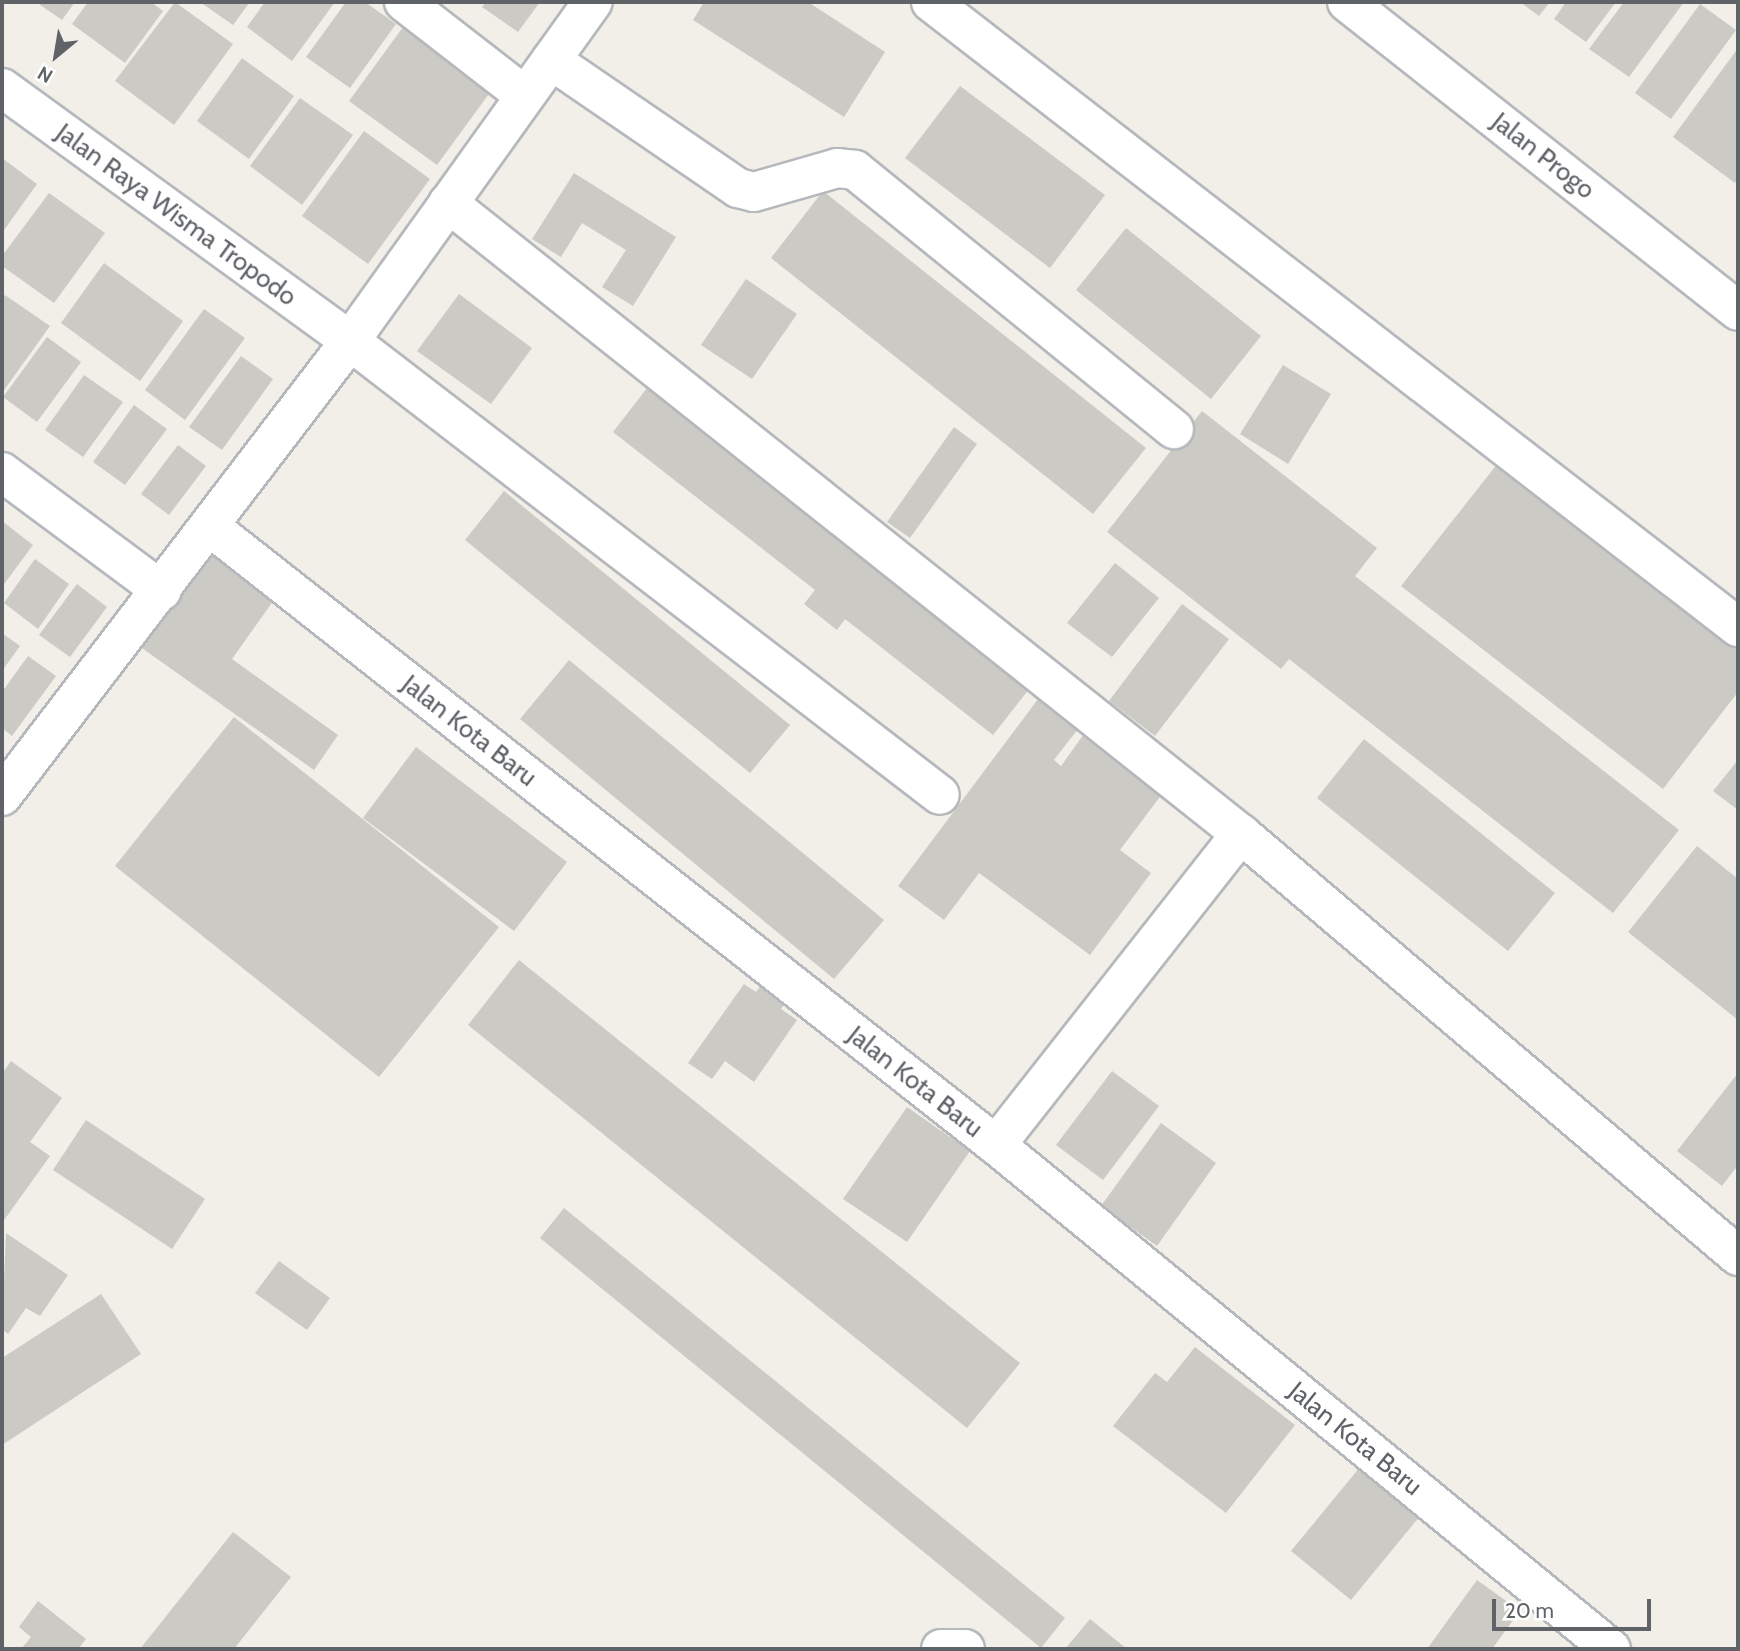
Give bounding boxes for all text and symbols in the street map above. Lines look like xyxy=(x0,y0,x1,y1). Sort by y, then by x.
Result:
north arrow xyxy=(21,21,91,91)
text: N xyxy=(34,61,57,88)
street label: Jalan Progo xyxy=(1485,106,1601,206)
street label: Jalan Raya Wisma Tropodo xyxy=(50,117,302,313)
street label: Jalan Kota Baru xyxy=(395,669,543,793)
street label: Jalan Kota Baru xyxy=(841,1020,989,1144)
street label: Jalan Kota Baru xyxy=(1282,1376,1428,1502)
scale bar xyxy=(1495,1584,1654,1628)
text: 20 m xyxy=(1505,1598,1554,1623)

